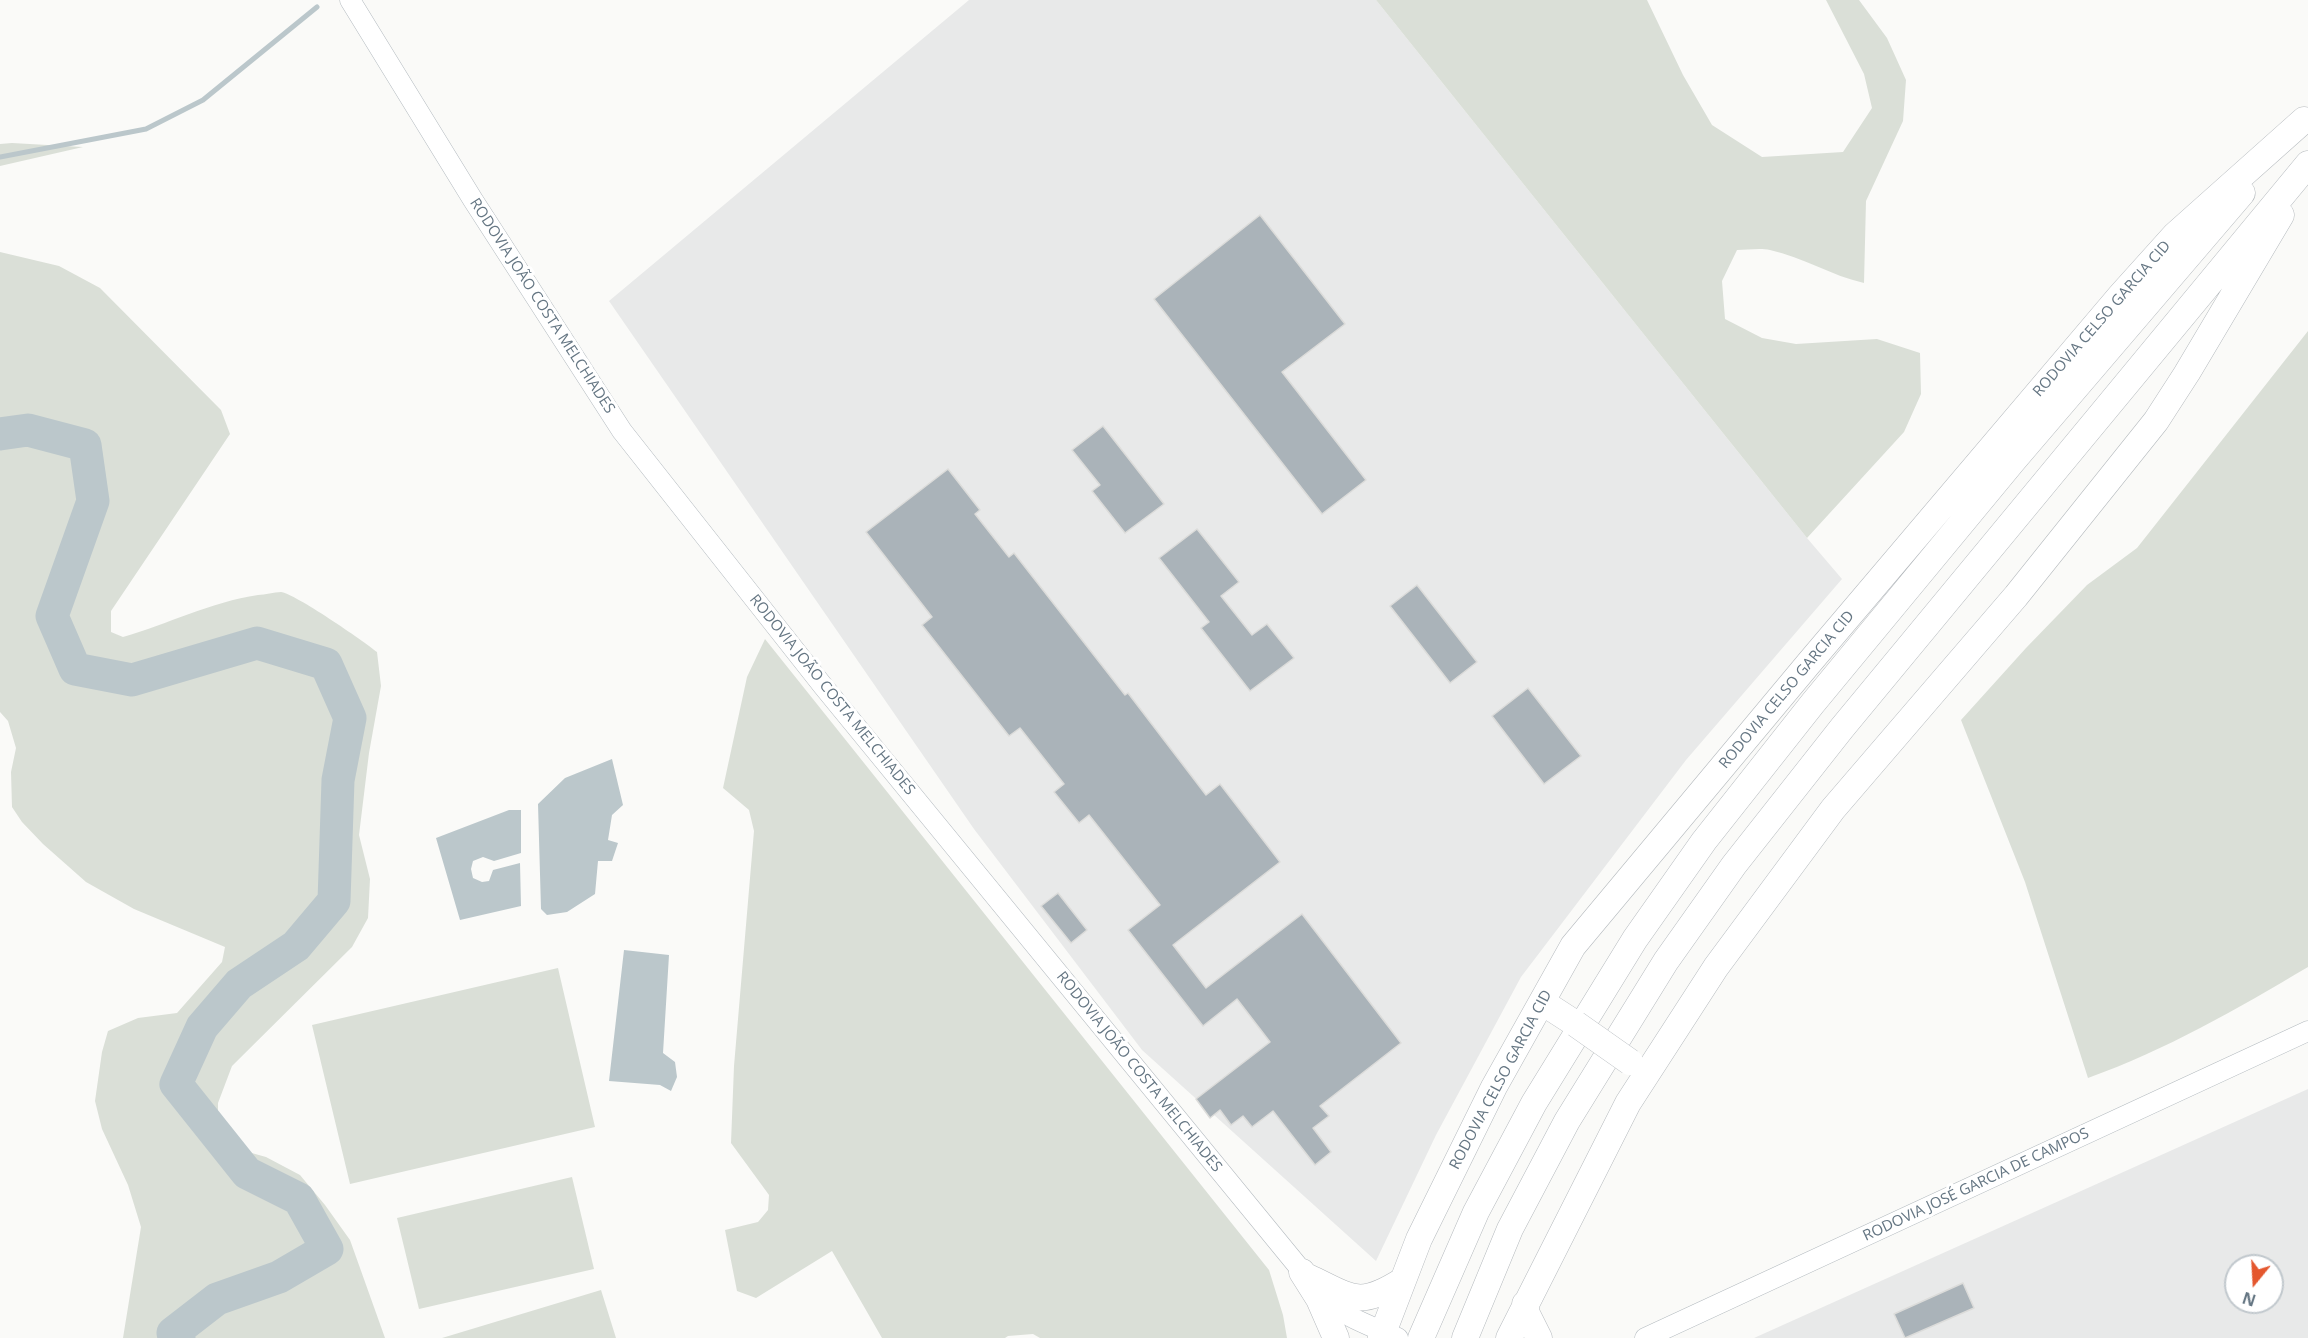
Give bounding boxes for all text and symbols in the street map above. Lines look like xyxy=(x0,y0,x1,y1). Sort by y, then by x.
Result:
street label: RODOVIA JOÃO COSTA MELCHIADES xyxy=(466,195,618,417)
street label: RODOVIA CELSO GARCIA CID xyxy=(2029,237,2175,401)
street label: RODOVIA JOÃO COSTA MELCHIADES xyxy=(745,591,919,799)
street label: RODOVIA CELSO GARCIA CID xyxy=(1716,607,1858,773)
street label: RODOVIA JOÃO COSTA MELCHIADES xyxy=(1052,968,1226,1176)
street label: RODOVIA CELSO GARCIA CID xyxy=(1446,987,1556,1173)
street label: RODOVIA JOSÉ GARCIA DE CAMPOS xyxy=(1860,1125,2092,1245)
north arrow xyxy=(2224,1254,2284,1314)
text: N xyxy=(2239,1287,2259,1312)

